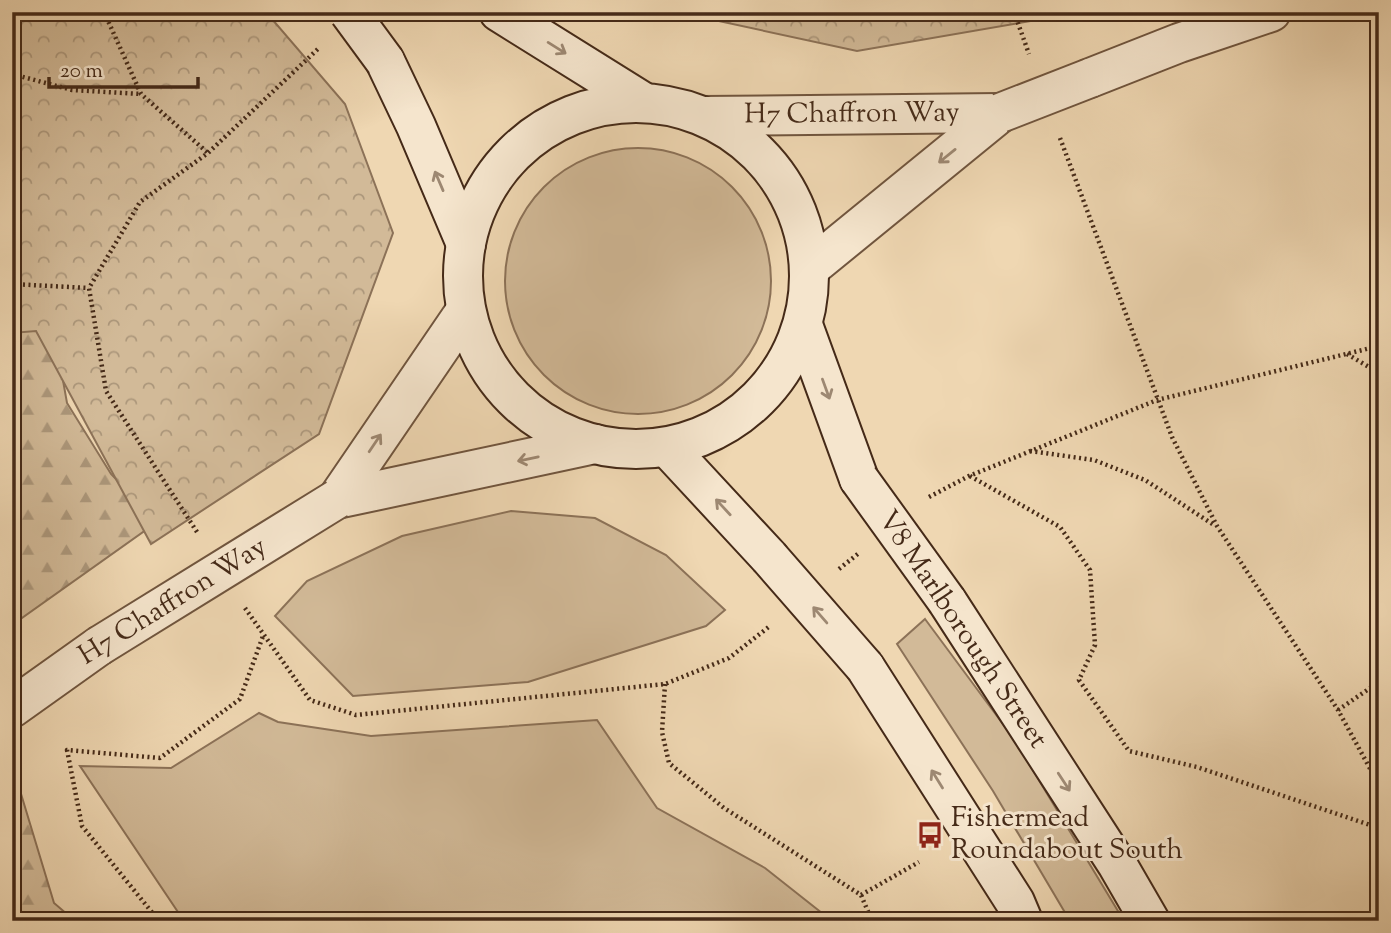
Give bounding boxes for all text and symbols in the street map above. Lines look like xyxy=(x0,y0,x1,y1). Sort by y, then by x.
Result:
one-way arrow xyxy=(547,42,567,56)
scale bar xyxy=(49,46,198,90)
text: 20 m xyxy=(60,57,103,87)
street label: H7 Chaffron Way xyxy=(744,93,960,136)
one-way arrow xyxy=(939,149,957,164)
one-way arrow xyxy=(432,170,445,192)
one-way arrow xyxy=(821,377,833,399)
one-way arrow xyxy=(368,434,382,453)
one-way arrow xyxy=(517,452,540,466)
one-way arrow xyxy=(715,498,731,516)
street label: V8 Marlborough Street xyxy=(867,503,1057,757)
street label: H7 Chaffron Way xyxy=(71,528,275,676)
one-way arrow xyxy=(813,607,829,625)
one-way arrow xyxy=(929,770,944,789)
one-way arrow xyxy=(1057,771,1071,791)
place label: Fishermead Roundabout South xyxy=(951,799,1183,871)
bus stop icon: Fishermead Roundabout South xyxy=(915,820,945,850)

